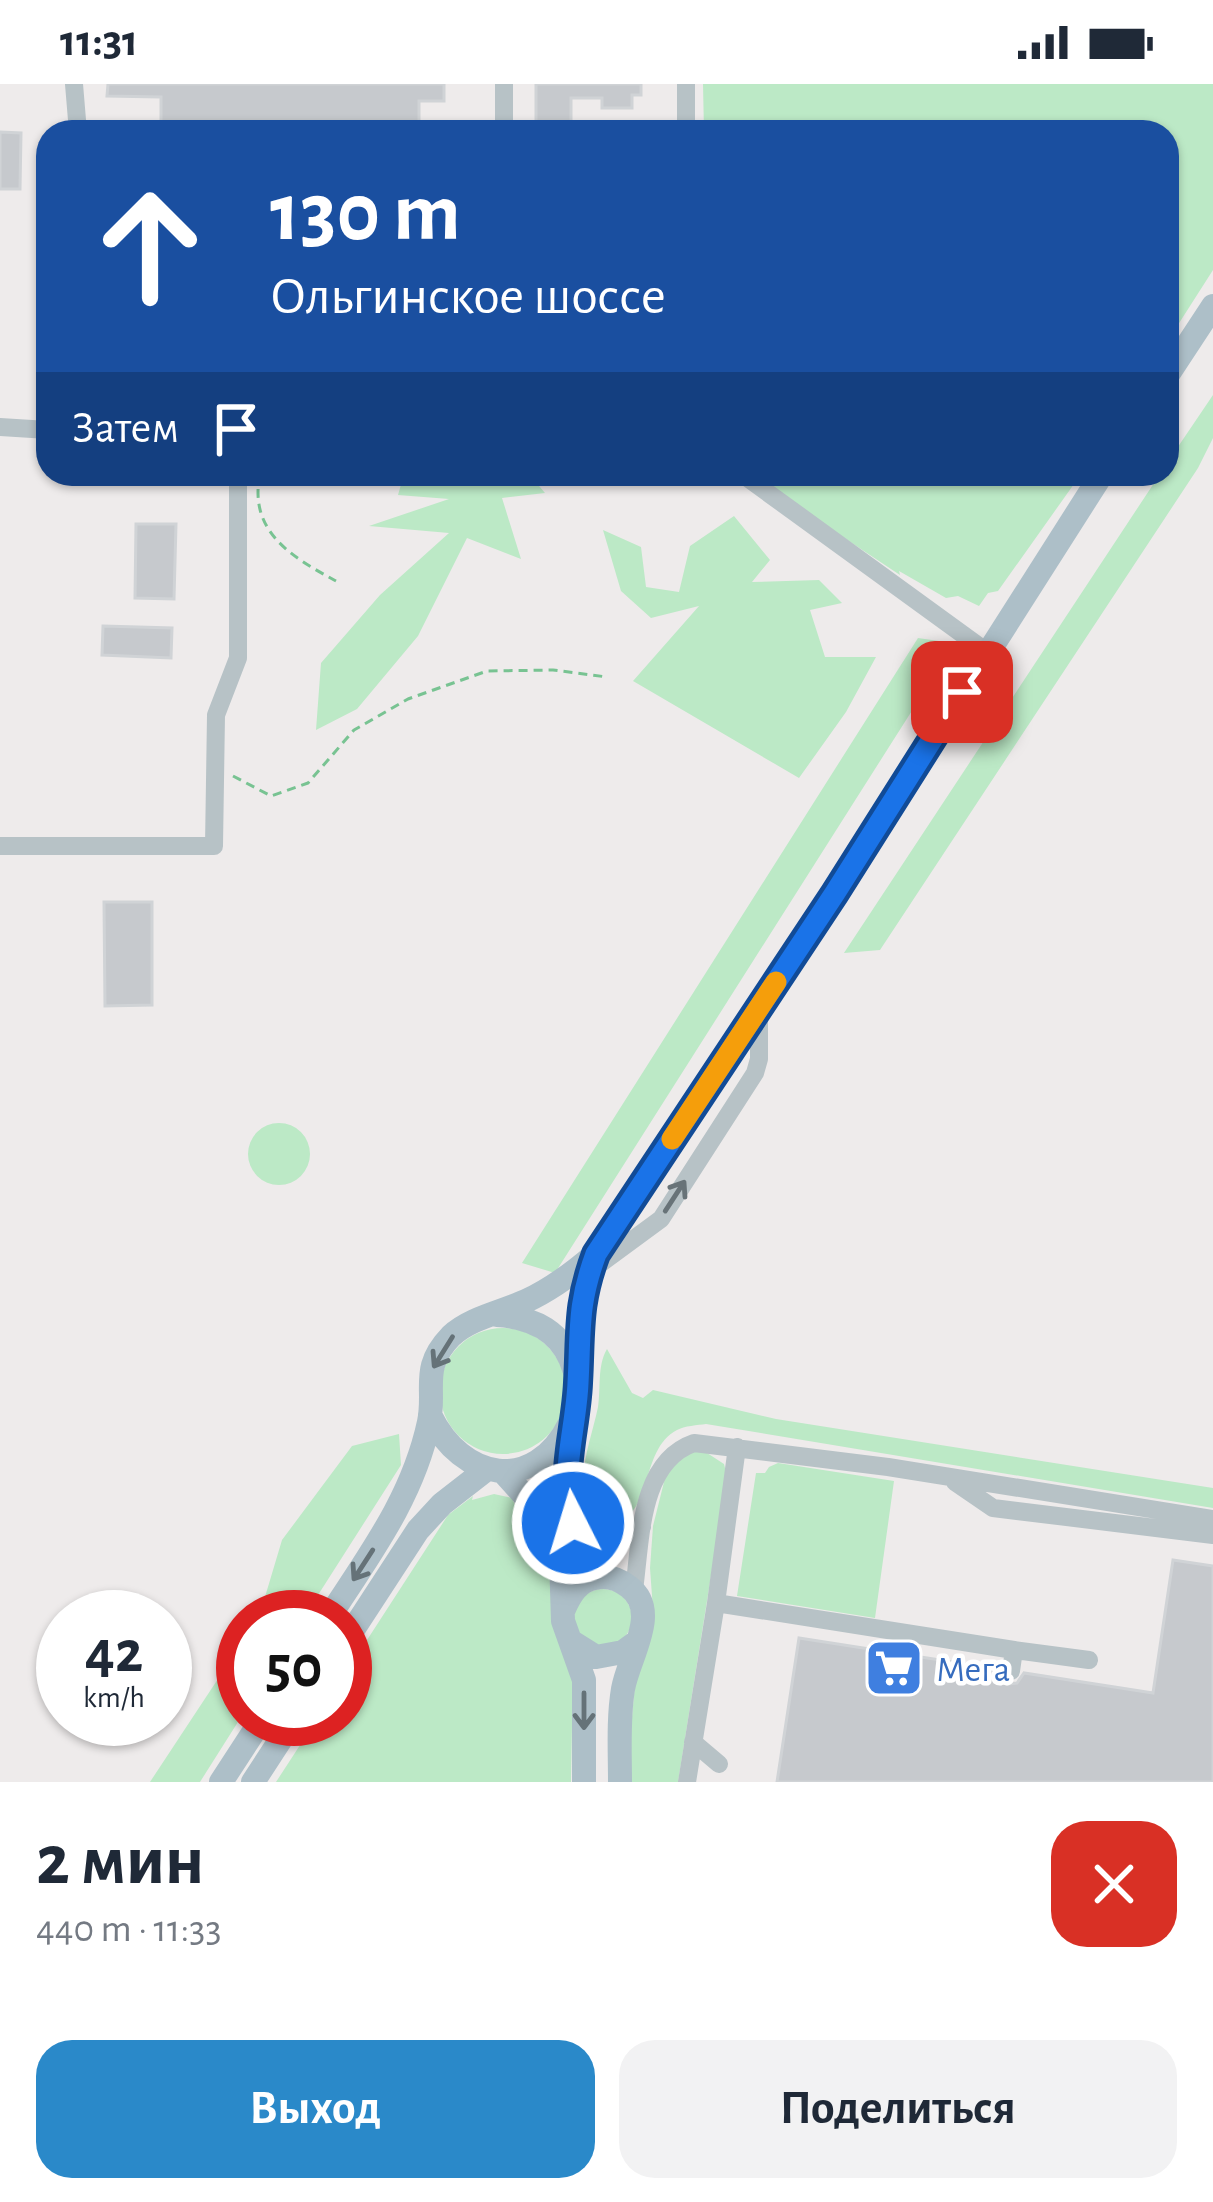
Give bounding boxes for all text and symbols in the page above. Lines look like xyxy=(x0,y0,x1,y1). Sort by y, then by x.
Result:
text: 11:31 xyxy=(60,19,138,64)
icon: ahead xyxy=(72,168,228,324)
text: 130 m xyxy=(270,172,461,256)
text: Ольгинское шоссе xyxy=(270,270,666,324)
icon: arrive xyxy=(203,396,269,462)
text: Затем xyxy=(72,406,179,451)
pin xyxy=(911,641,1013,743)
icon: arrive xyxy=(929,659,995,725)
one-way arrow xyxy=(663,1180,688,1214)
one-way arrow xyxy=(431,1334,455,1368)
position arrow xyxy=(510,1460,636,1586)
one-way arrow xyxy=(350,1548,375,1582)
speed limit sign: 50 xyxy=(216,1590,372,1746)
text: 42 xyxy=(85,1623,143,1683)
supermarket icon: Мега xyxy=(863,1637,925,1699)
place label: Мега xyxy=(936,1652,1010,1688)
text: km/h xyxy=(83,1683,145,1713)
one-way arrow xyxy=(573,1691,595,1730)
button: close xyxy=(1051,1821,1177,1947)
text: 2 мин xyxy=(36,1825,205,1897)
text: 440 m · 11:33 xyxy=(36,1910,221,1949)
button: Выход xyxy=(36,2040,595,2178)
button: Поделиться xyxy=(619,2040,1177,2178)

